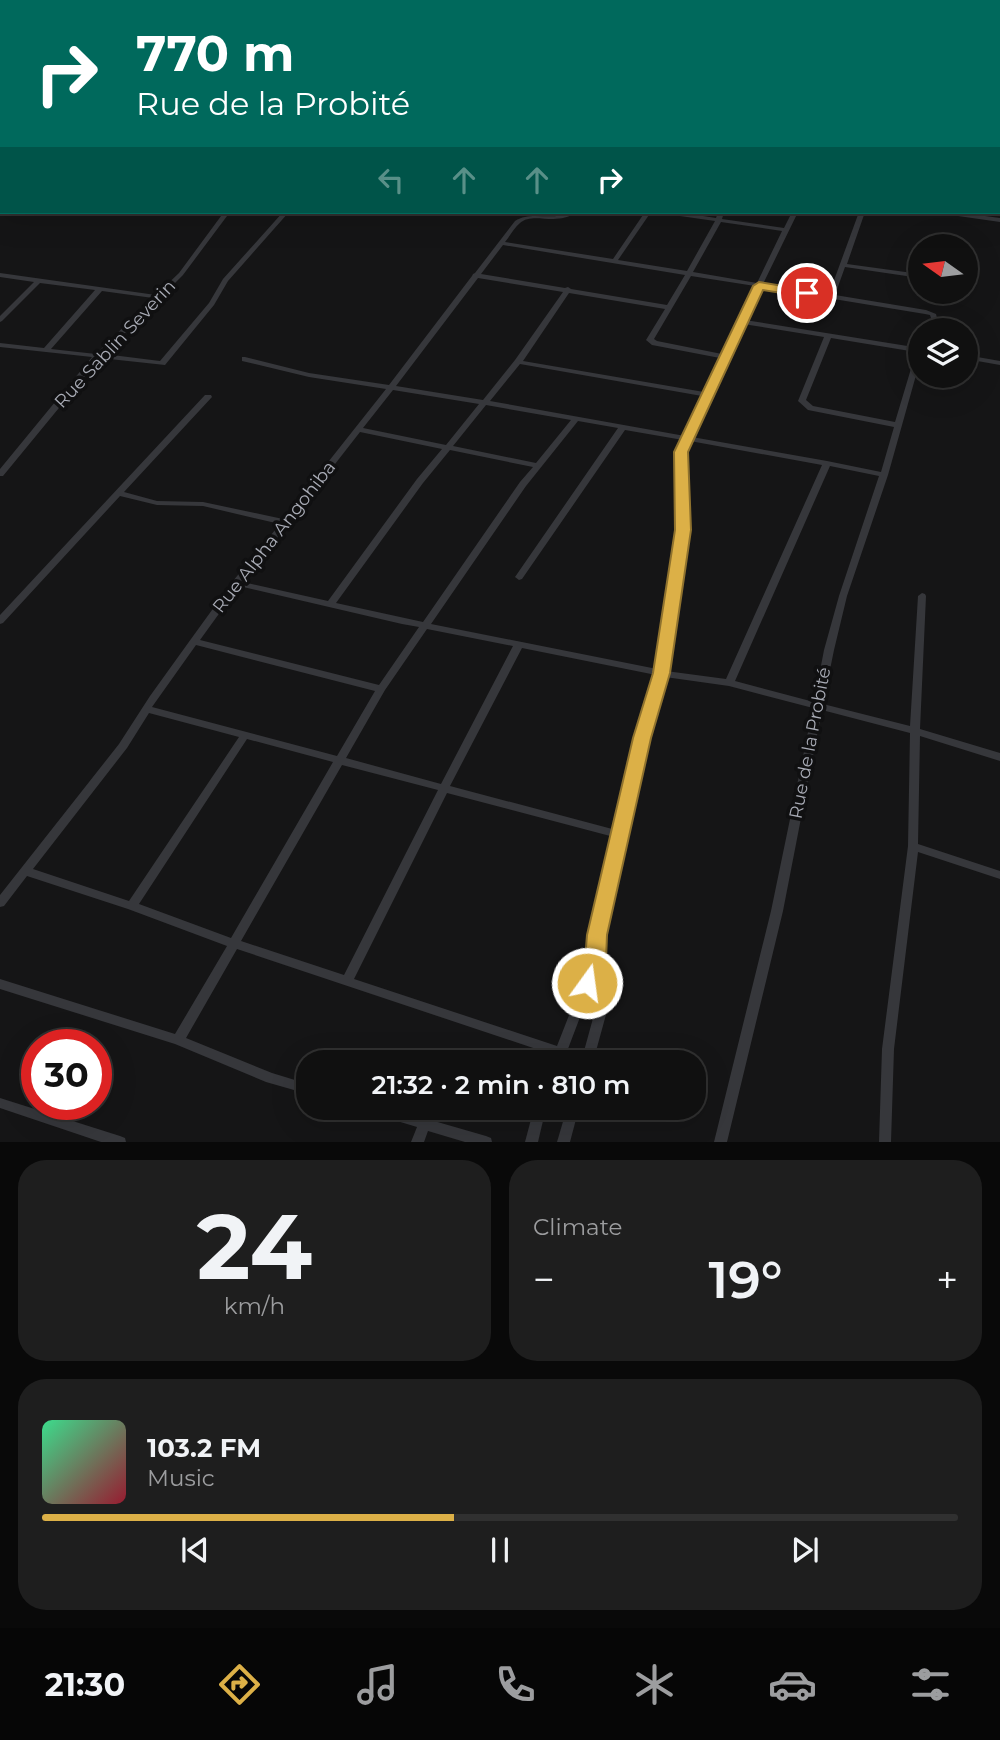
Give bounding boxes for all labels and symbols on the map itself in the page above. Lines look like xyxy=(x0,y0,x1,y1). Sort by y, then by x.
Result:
north arrow xyxy=(908,234,978,304)
pin xyxy=(777,263,837,323)
street label: Rue Sablin Severin xyxy=(50,275,180,413)
street label: Rue Alpha Angohiba xyxy=(208,457,340,617)
street label: Rue de la Probité xyxy=(784,665,836,821)
position arrow xyxy=(550,946,624,1020)
speed limit sign: 30 xyxy=(21,1029,112,1120)

